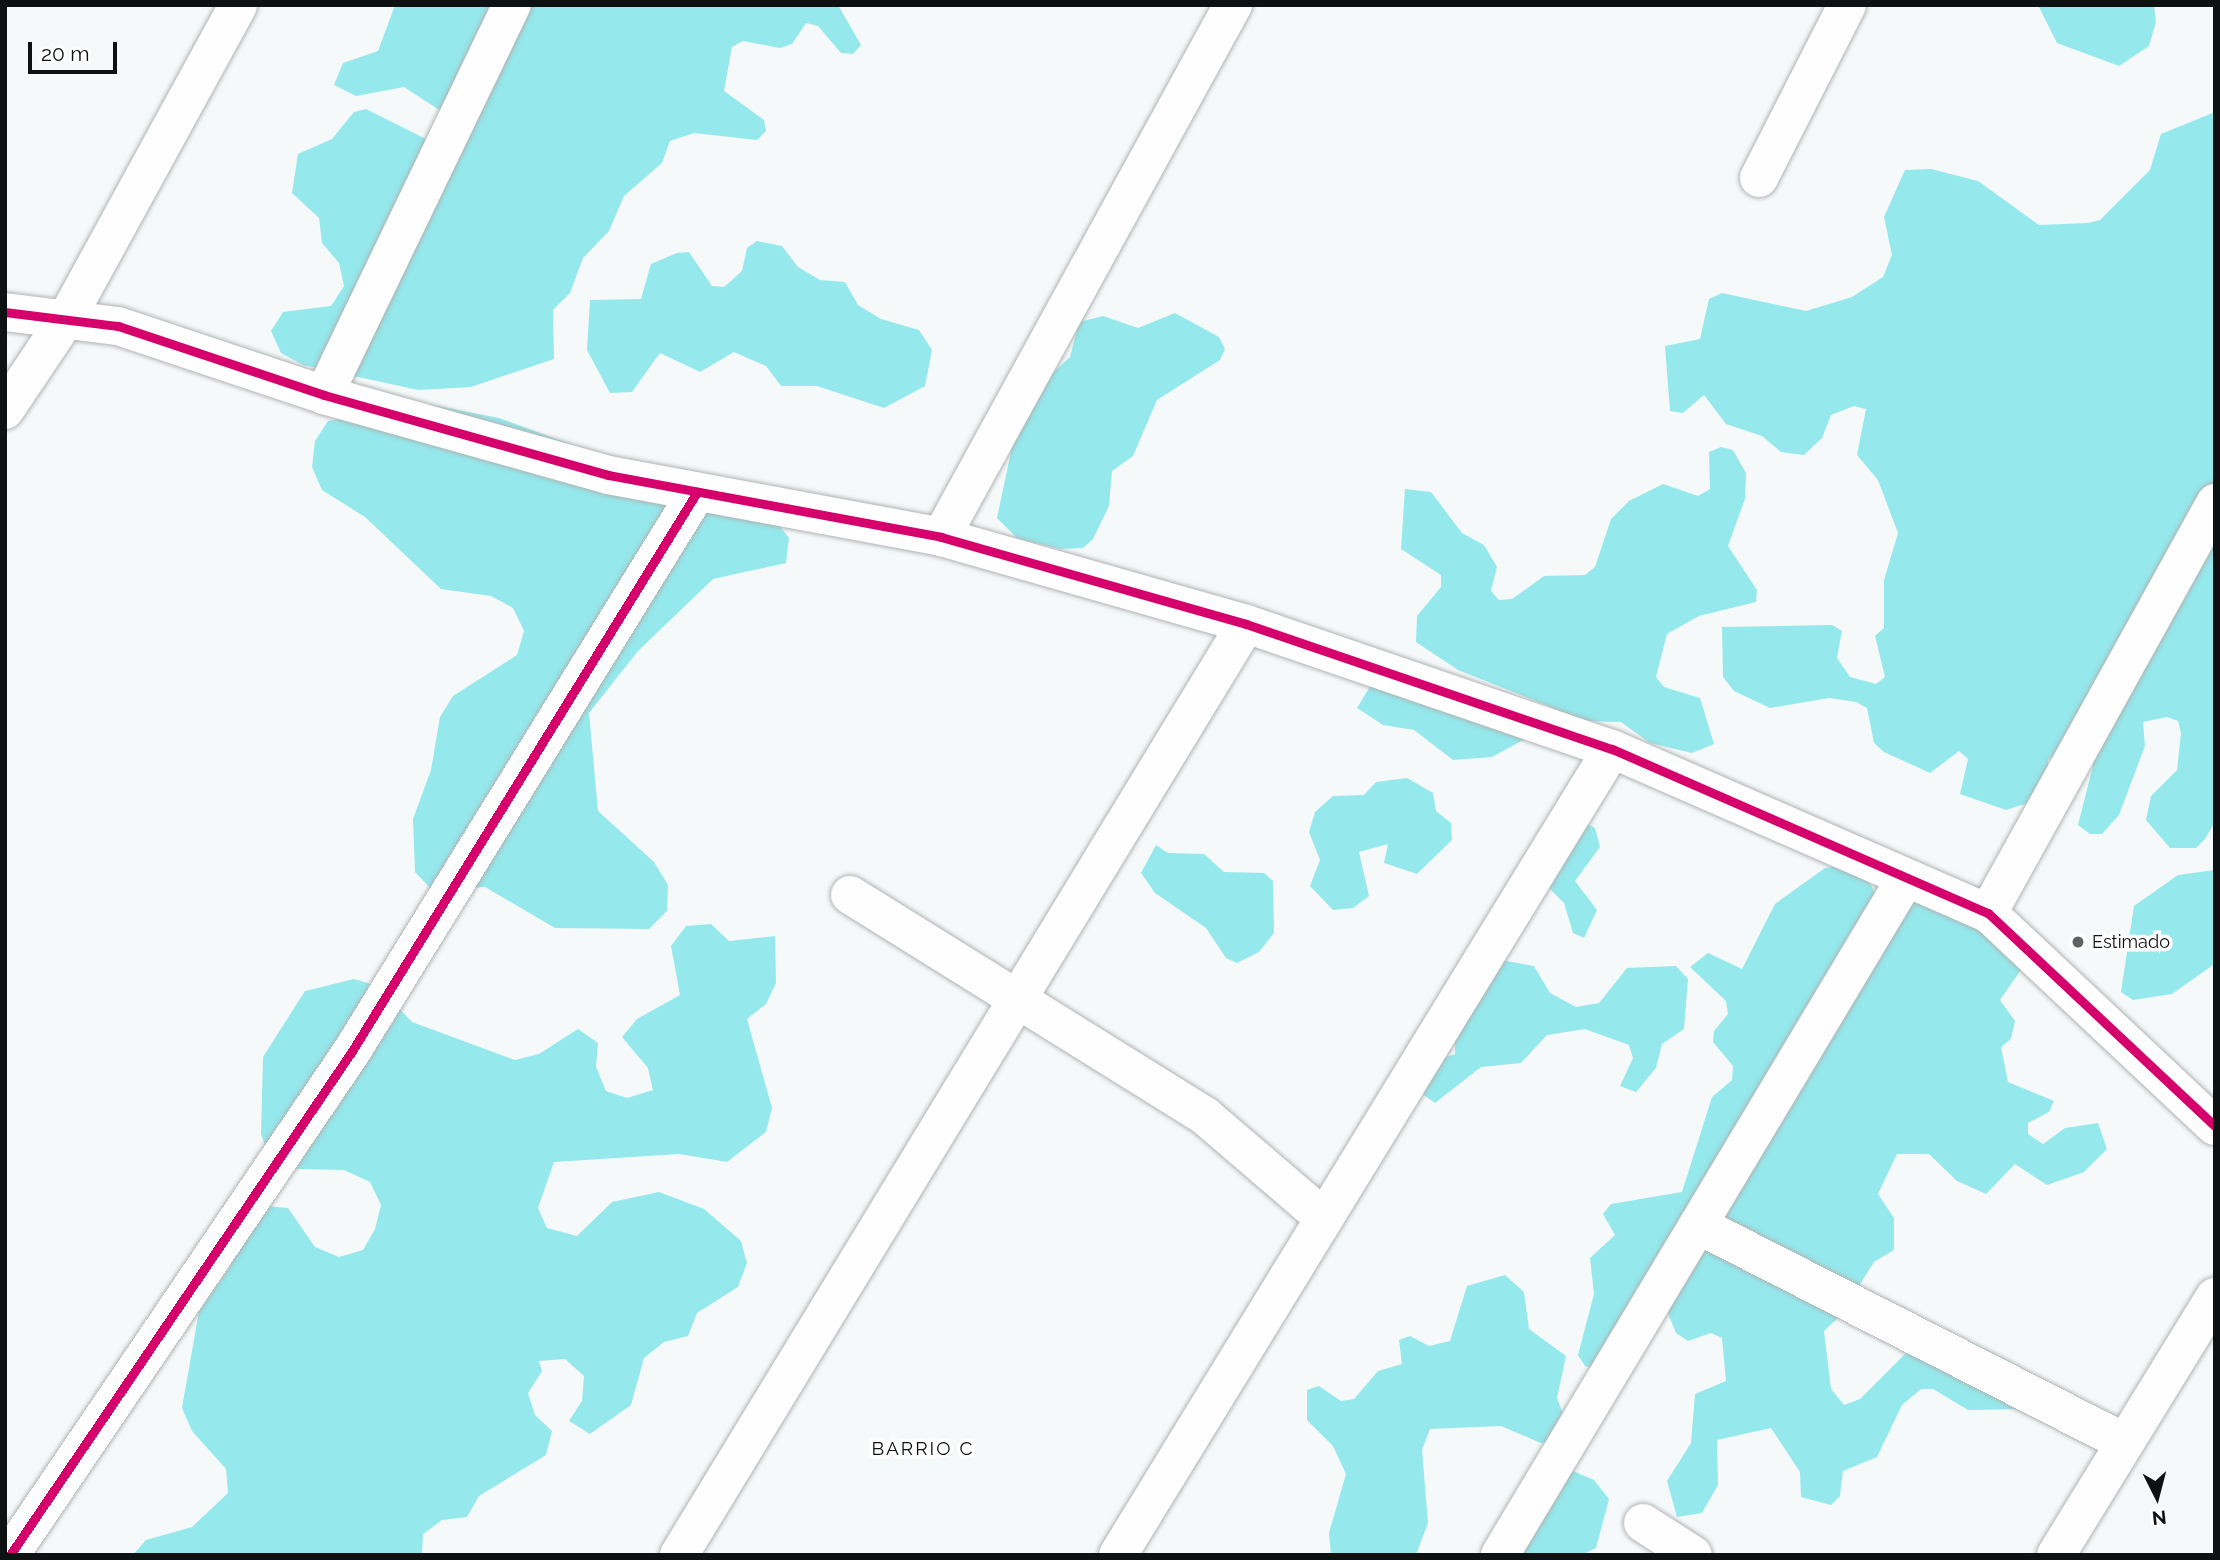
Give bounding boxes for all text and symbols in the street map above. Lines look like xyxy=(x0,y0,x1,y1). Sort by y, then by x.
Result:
scale bar xyxy=(32,28,121,72)
text: 20 m xyxy=(41,41,89,66)
place label: Estimado xyxy=(2092,931,2170,953)
marker: Estimado xyxy=(2070,934,2086,950)
district label: BARRIO C xyxy=(873,1438,973,1460)
north arrow xyxy=(2122,1462,2192,1532)
text: N xyxy=(2151,1506,2168,1530)

